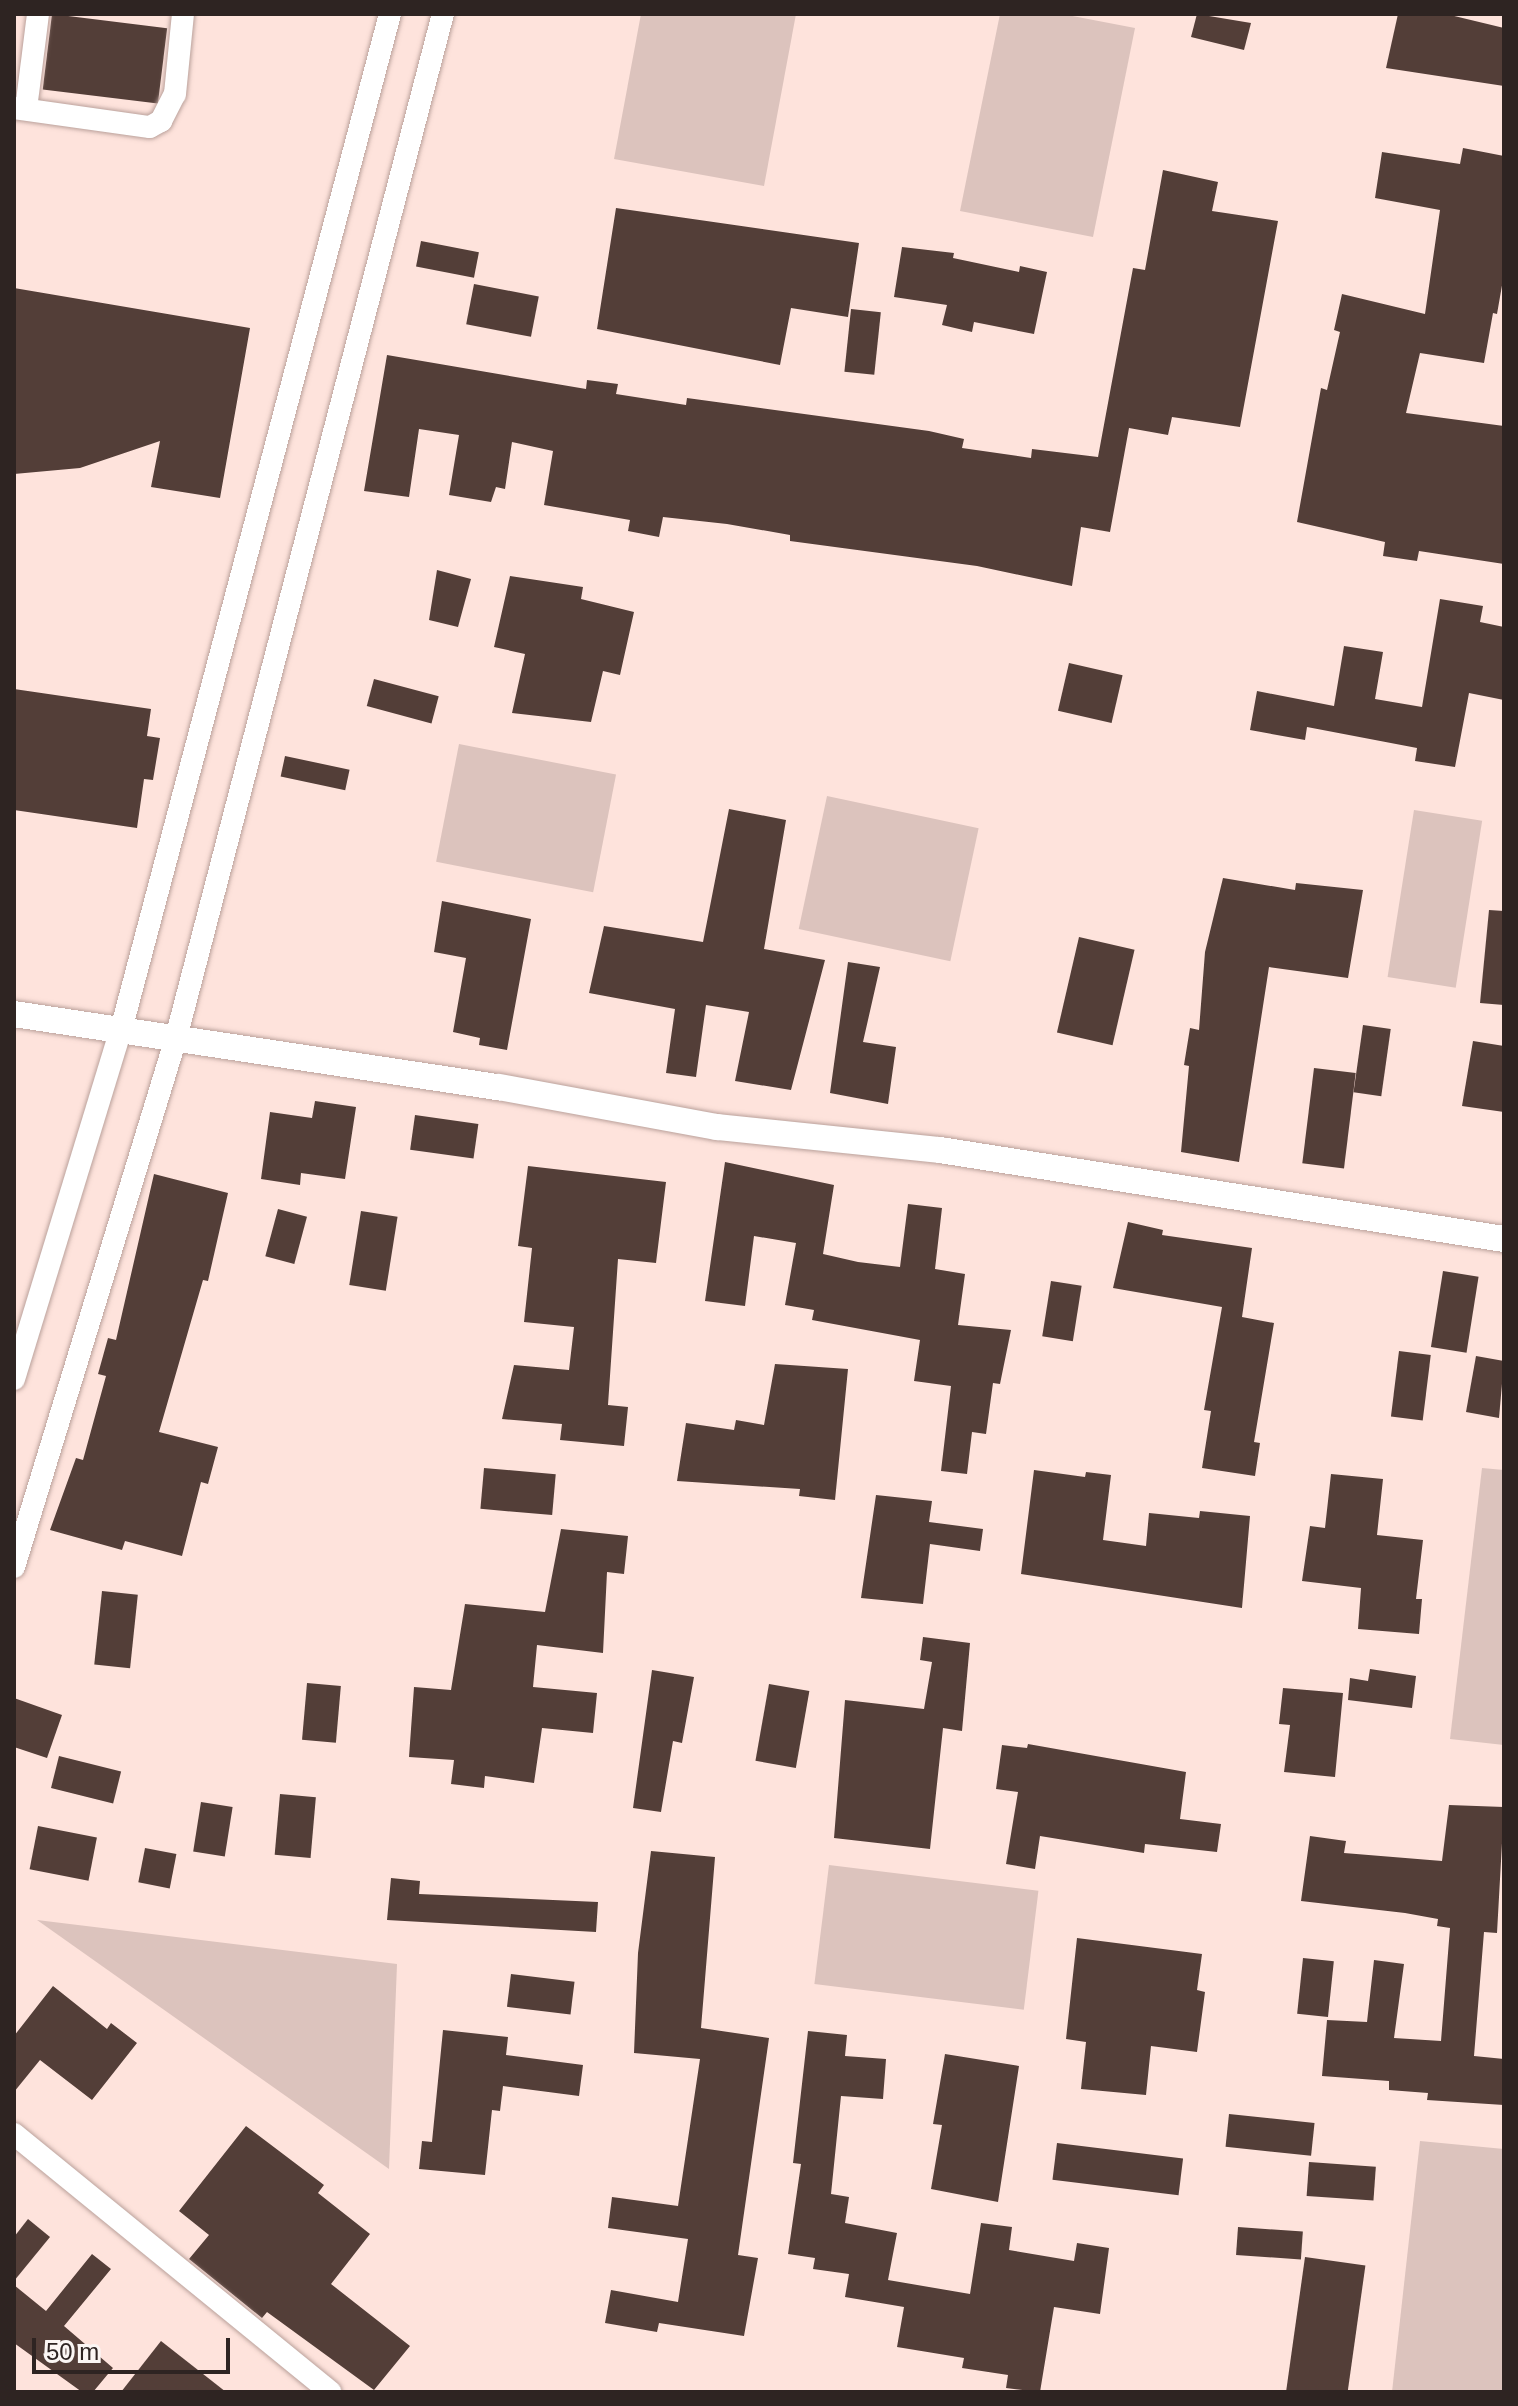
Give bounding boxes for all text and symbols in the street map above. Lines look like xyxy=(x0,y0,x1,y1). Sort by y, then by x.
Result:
scale bar xyxy=(36,2322,234,2372)
text: 50 m xyxy=(46,2338,99,2365)

